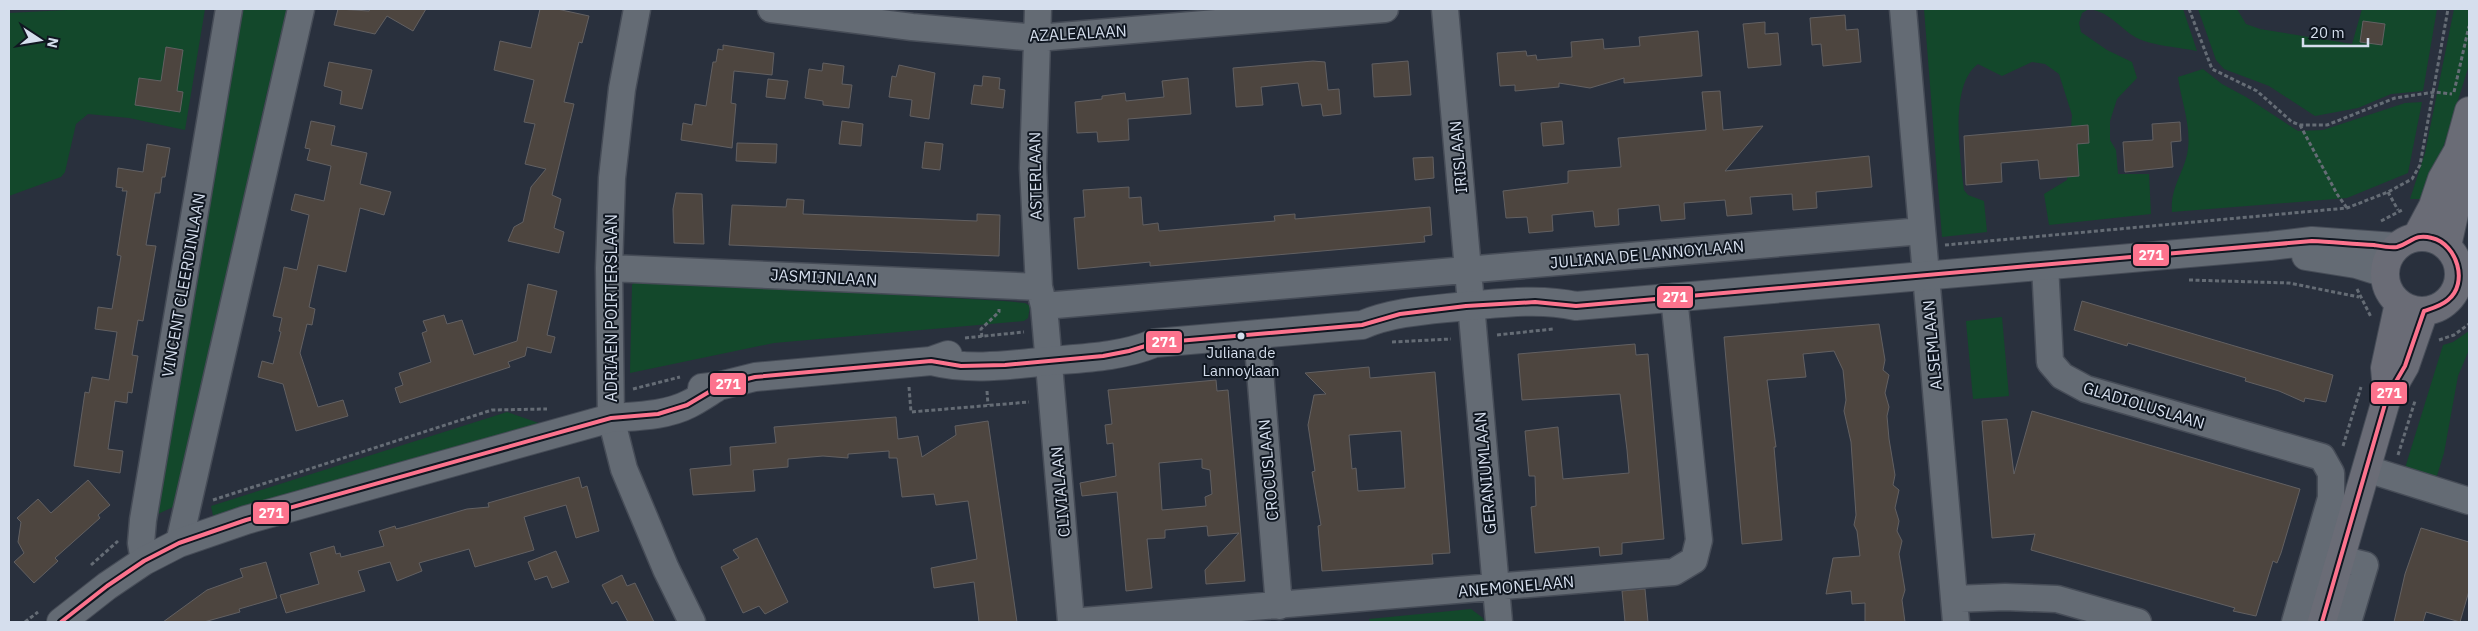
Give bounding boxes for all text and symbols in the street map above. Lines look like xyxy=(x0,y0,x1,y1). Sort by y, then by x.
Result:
north arrow xyxy=(15,15,65,65)
scale bar xyxy=(2303,15,2368,47)
street label: AZALEALAAN xyxy=(1029,20,1127,46)
text: 20 m xyxy=(2310,23,2345,42)
text: N xyxy=(43,36,63,50)
street label: IRISLAAN xyxy=(1445,120,1471,194)
street label: ASTERLAAN xyxy=(1024,132,1046,220)
street label: VINCENT CLEERDINLAAN xyxy=(157,191,209,379)
street label: ADRIAEN POIRTERSLAAN xyxy=(601,214,621,402)
street label: JULIANA DE LANNOYLAAN xyxy=(1549,236,1745,272)
line badge: 271 xyxy=(2132,243,2170,267)
text: 271 xyxy=(2138,246,2164,264)
street label: JASMIJNLAAN xyxy=(770,264,878,290)
line badge: 271 xyxy=(1656,285,1694,309)
text: 271 xyxy=(1662,288,1688,306)
street label: ALSEMLAAN xyxy=(1918,299,1946,391)
line badge: 271 xyxy=(1145,330,1183,354)
marker: Juliana de Lannoylaan xyxy=(1236,331,1246,341)
text: 271 xyxy=(1151,333,1177,351)
place label: Juliana de Lannoylaan xyxy=(1203,343,1279,380)
line badge: 271 xyxy=(709,372,747,396)
text: 271 xyxy=(715,375,741,393)
street label: GLADIOLUSLAAN xyxy=(2081,377,2207,433)
line badge: 271 xyxy=(2370,381,2408,405)
text: 271 xyxy=(2376,384,2402,402)
street label: GERANIUMLAAN xyxy=(1470,411,1500,535)
street label: CROCUSLAAN xyxy=(1254,418,1282,522)
street label: CLIVIALAAN xyxy=(1046,446,1074,538)
line badge: 271 xyxy=(252,501,290,525)
text: 271 xyxy=(258,504,284,522)
street label: ANEMONELAAN xyxy=(1457,571,1575,601)

